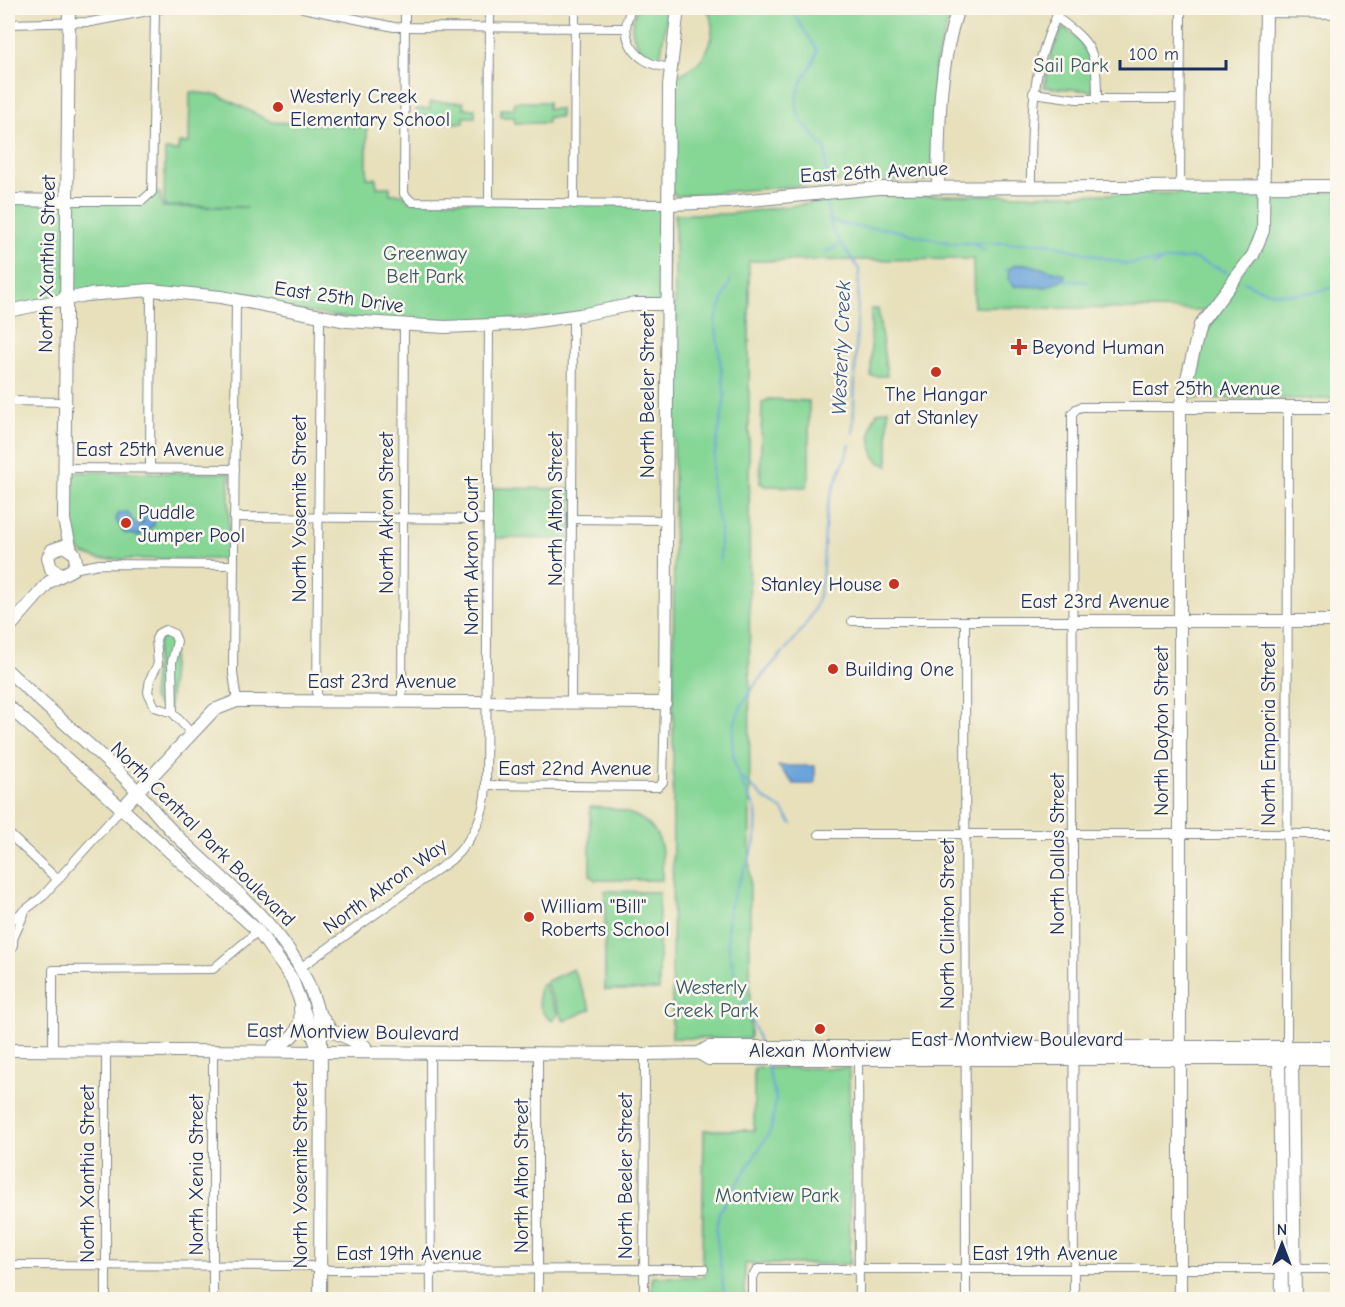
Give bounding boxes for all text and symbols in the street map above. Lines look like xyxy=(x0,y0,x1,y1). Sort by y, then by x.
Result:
scale bar xyxy=(1120,33,1226,71)
text: 100 m xyxy=(1129,44,1179,65)
park label: Sail Park xyxy=(1033,54,1109,77)
place label: Westerly Creek Elementary School xyxy=(290,85,450,131)
marker: Westerly Creek Elementary School xyxy=(271,100,285,114)
street label: East 26th Avenue xyxy=(799,157,949,187)
street label: North Xanthia Street xyxy=(34,174,60,353)
park label: Greenway Belt Park xyxy=(383,242,467,288)
street label: East 25th Drive xyxy=(273,277,405,317)
water label: Westerly Creek xyxy=(827,279,855,416)
street label: North Beeler Street xyxy=(636,311,659,478)
place label: Beyond Human xyxy=(1032,336,1165,359)
marker: Beyond Human xyxy=(1010,338,1028,356)
marker: The Hangar at Stanley xyxy=(929,365,943,379)
street label: East 25th Avenue xyxy=(1132,377,1280,400)
place label: The Hangar at Stanley xyxy=(885,383,987,429)
street label: North Yosemite Street xyxy=(288,414,311,603)
street label: North Akron Street xyxy=(375,431,398,594)
street label: North Alton Street xyxy=(544,431,567,586)
street label: East 25th Avenue xyxy=(76,438,224,461)
street label: North Akron Court xyxy=(460,475,483,635)
place label: Puddle Jumper Pool xyxy=(138,501,245,547)
marker: Puddle Jumper Pool xyxy=(119,516,133,530)
place label: Stanley House xyxy=(761,573,882,596)
marker: Stanley House xyxy=(887,577,901,591)
street label: East 23rd Avenue xyxy=(1020,590,1170,613)
street label: North Emporia Street xyxy=(1257,641,1280,826)
street label: North Dayton Street xyxy=(1150,645,1173,816)
place label: Building One xyxy=(845,658,954,681)
marker: Building One xyxy=(826,662,840,676)
street label: East 23rd Avenue xyxy=(307,670,457,693)
street label: North Central Park Boulevard xyxy=(106,737,300,931)
street label: East 22nd Avenue xyxy=(498,757,652,780)
street label: North Dallas Street xyxy=(1046,772,1069,935)
street label: North Akron Way xyxy=(319,833,451,939)
street label: North Clinton Street xyxy=(936,837,959,1009)
place label: William "Bill" Roberts School xyxy=(541,895,670,941)
marker: William "Bill" Roberts School xyxy=(522,910,536,924)
park label: Westerly Creek Park xyxy=(664,976,759,1022)
street label: East Montview Boulevard xyxy=(247,1019,459,1045)
marker: Alexan Montview xyxy=(813,1022,827,1036)
street label: East Montview Boulevard xyxy=(911,1028,1123,1051)
place label: Alexan Montview xyxy=(749,1039,891,1062)
street label: North Yosemite Street xyxy=(289,1080,312,1269)
street label: North Xanthia Street xyxy=(76,1084,99,1263)
street label: North Beeler Street xyxy=(614,1092,637,1259)
street label: North Xenia Street xyxy=(185,1093,208,1256)
street label: North Alton Street xyxy=(510,1098,533,1253)
park label: Montview Park xyxy=(715,1184,839,1207)
north arrow xyxy=(1252,1214,1312,1274)
text: N xyxy=(1277,1221,1287,1239)
street label: East 19th Avenue xyxy=(336,1242,482,1265)
street label: East 19th Avenue xyxy=(972,1242,1118,1265)

